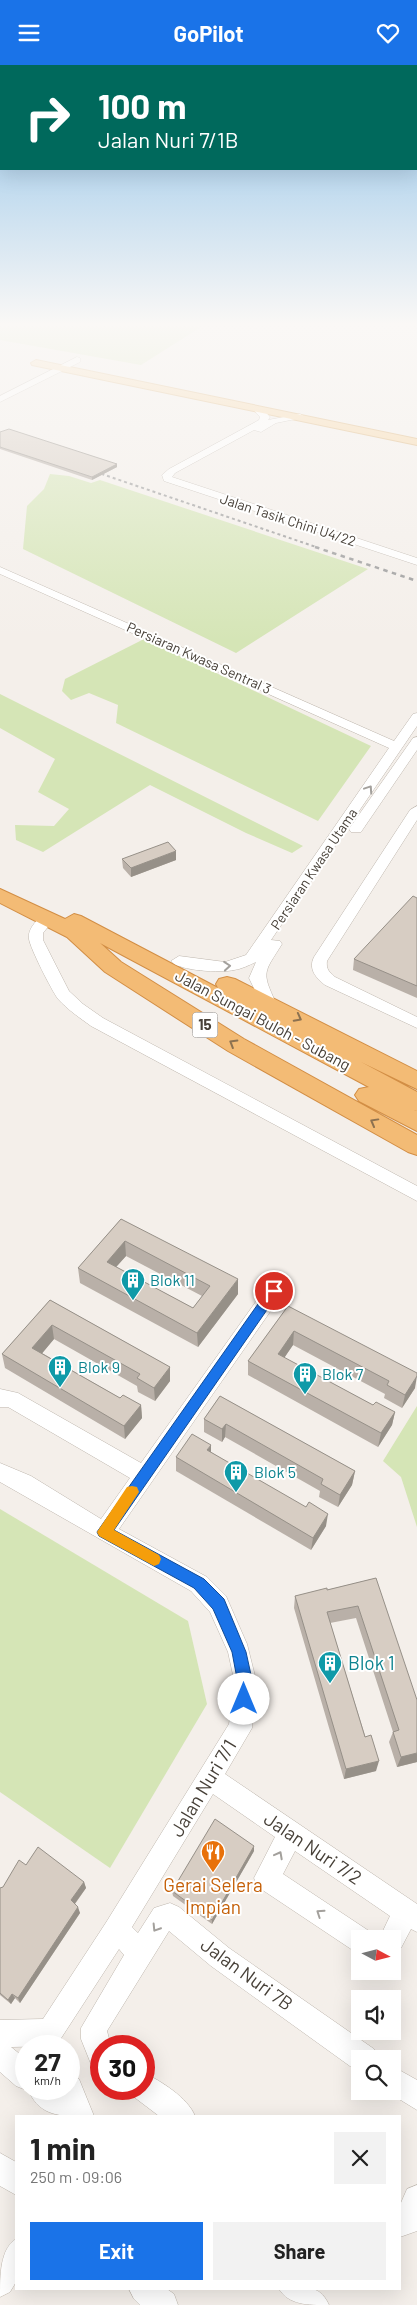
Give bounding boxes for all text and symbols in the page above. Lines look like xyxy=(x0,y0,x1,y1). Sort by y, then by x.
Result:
icon: menu xyxy=(15,19,43,47)
icon: heart xyxy=(374,19,402,47)
text: GoPilot xyxy=(173,20,244,46)
text: 100 m xyxy=(98,84,187,126)
icon: right xyxy=(15,85,80,150)
text: Jalan Nuri 7/1B xyxy=(98,126,239,152)
street label: Jalan Tasik Chini U4/22 xyxy=(218,490,358,550)
street label: Persiaran Kwasa Sentral 3 xyxy=(124,618,274,697)
one-way arrow xyxy=(362,785,372,794)
street label: Persiaran Kwasa Utama xyxy=(267,805,361,933)
one-way arrow xyxy=(223,961,231,972)
street label: Jalan Sungai Buloh - Subang xyxy=(172,965,354,1074)
one-way arrow xyxy=(292,1012,301,1022)
road number: 15 xyxy=(192,1013,218,1037)
one-way arrow xyxy=(229,1039,238,1049)
one-way arrow xyxy=(371,1119,380,1129)
building icon: Blok 11 xyxy=(120,1267,146,1301)
place label: Blok 11 xyxy=(150,1270,195,1289)
pin xyxy=(253,1270,295,1312)
icon: arrive xyxy=(260,1277,288,1305)
building icon: Blok 9 xyxy=(47,1354,73,1388)
place label: Blok 9 xyxy=(78,1357,120,1376)
building icon: Blok 7 xyxy=(292,1361,318,1395)
place label: Blok 7 xyxy=(322,1364,364,1383)
building icon: Blok 5 xyxy=(223,1459,249,1493)
place label: Blok 5 xyxy=(254,1462,296,1481)
building icon: Blok 1 xyxy=(317,1650,343,1684)
place label: Blok 1 xyxy=(348,1651,395,1674)
position arrow xyxy=(217,1672,269,1724)
street label: Jalan Nuri 7/1 xyxy=(165,1735,241,1841)
street label: Jalan Nuri 7/2 xyxy=(260,1806,367,1889)
restaurant icon: Gerai Selera Impian xyxy=(200,1839,226,1873)
one-way arrow xyxy=(273,1852,283,1861)
place label: Gerai Selera Impian xyxy=(163,1873,263,1918)
one-way arrow xyxy=(316,1910,325,1919)
one-way arrow xyxy=(153,1922,163,1931)
north arrow xyxy=(351,1930,401,1980)
map controls xyxy=(351,1930,401,2100)
street label: Jalan Nuri 7B xyxy=(197,1932,298,2015)
button: sound xyxy=(351,1990,401,2040)
speed limit sign: 30 xyxy=(90,2035,155,2100)
text: 27 xyxy=(34,2046,61,2076)
button: search xyxy=(351,2050,401,2100)
text: km/h xyxy=(34,2073,61,2087)
text: 1 min xyxy=(30,2130,96,2166)
button: close xyxy=(334,2132,386,2184)
text: 250 m · 09:06 xyxy=(30,2167,122,2186)
button: Exit xyxy=(30,2222,203,2280)
button: Share xyxy=(213,2222,386,2280)

